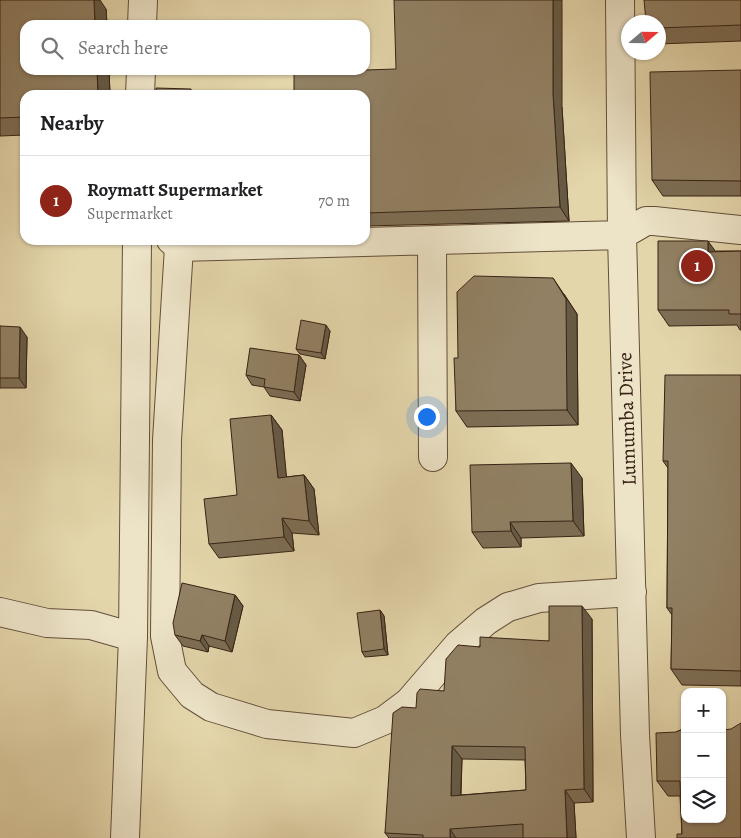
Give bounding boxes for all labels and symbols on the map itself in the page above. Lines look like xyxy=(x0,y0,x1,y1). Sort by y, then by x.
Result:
north arrow xyxy=(621,15,666,60)
pin: 1 xyxy=(681,247,713,285)
street label: Lumumba Drive xyxy=(611,352,643,486)
your location xyxy=(414,404,440,430)

